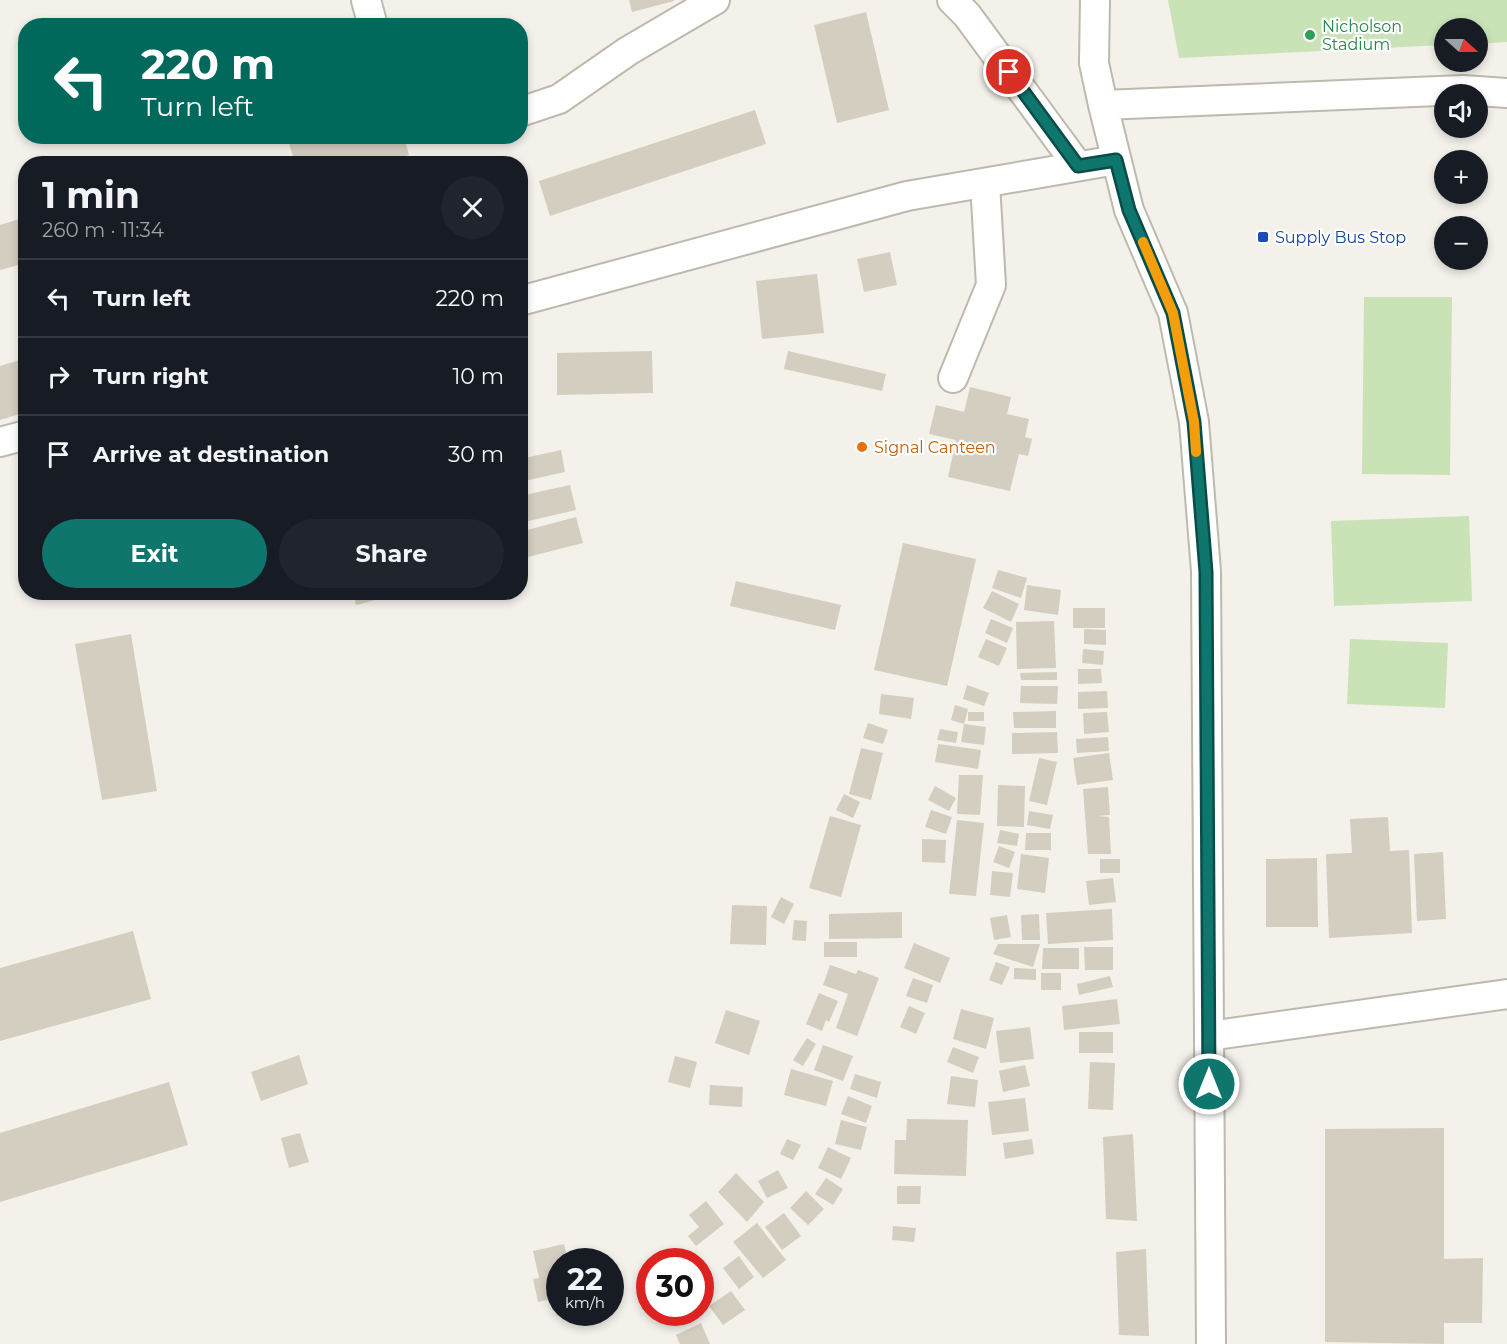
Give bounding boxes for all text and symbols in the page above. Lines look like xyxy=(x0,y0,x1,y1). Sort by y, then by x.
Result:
place label: Nicholson Stadium xyxy=(1322,17,1402,54)
north arrow xyxy=(1434,18,1488,72)
map controls xyxy=(1434,18,1488,270)
marker: Nicholson Stadium xyxy=(1303,28,1317,42)
text: 220 m xyxy=(141,38,275,90)
icon: left xyxy=(42,42,120,120)
pin xyxy=(983,46,1034,97)
icon: arrive xyxy=(992,55,1025,88)
button: sound xyxy=(1434,84,1488,138)
text: Turn left xyxy=(141,90,254,123)
button: + xyxy=(1434,150,1488,204)
text: 1 min xyxy=(42,173,140,217)
button: close xyxy=(441,176,504,239)
button: − xyxy=(1434,216,1488,270)
text: 260 m · 11:34 xyxy=(42,218,164,242)
place label: Supply Bus Stop xyxy=(1275,228,1406,247)
marker: Supply Bus Stop xyxy=(1256,230,1270,244)
icon: left xyxy=(42,282,75,315)
text: Turn left xyxy=(93,285,191,312)
text: 220 m xyxy=(435,285,504,312)
icon: right xyxy=(42,360,75,393)
text: Turn right xyxy=(93,363,208,390)
text: 10 m xyxy=(452,363,504,390)
icon: arrive xyxy=(42,438,75,471)
place label: Signal Canteen xyxy=(874,438,996,457)
marker: Signal Canteen xyxy=(855,440,869,454)
text: Arrive at destination xyxy=(93,441,329,468)
text: 30 m xyxy=(448,441,504,468)
button: Exit xyxy=(42,519,267,588)
button: Share xyxy=(279,519,504,588)
position arrow xyxy=(1177,1052,1241,1116)
speed limit sign: 30 xyxy=(636,1248,714,1326)
text: 22 xyxy=(567,1261,603,1298)
text: km/h xyxy=(565,1293,605,1312)

